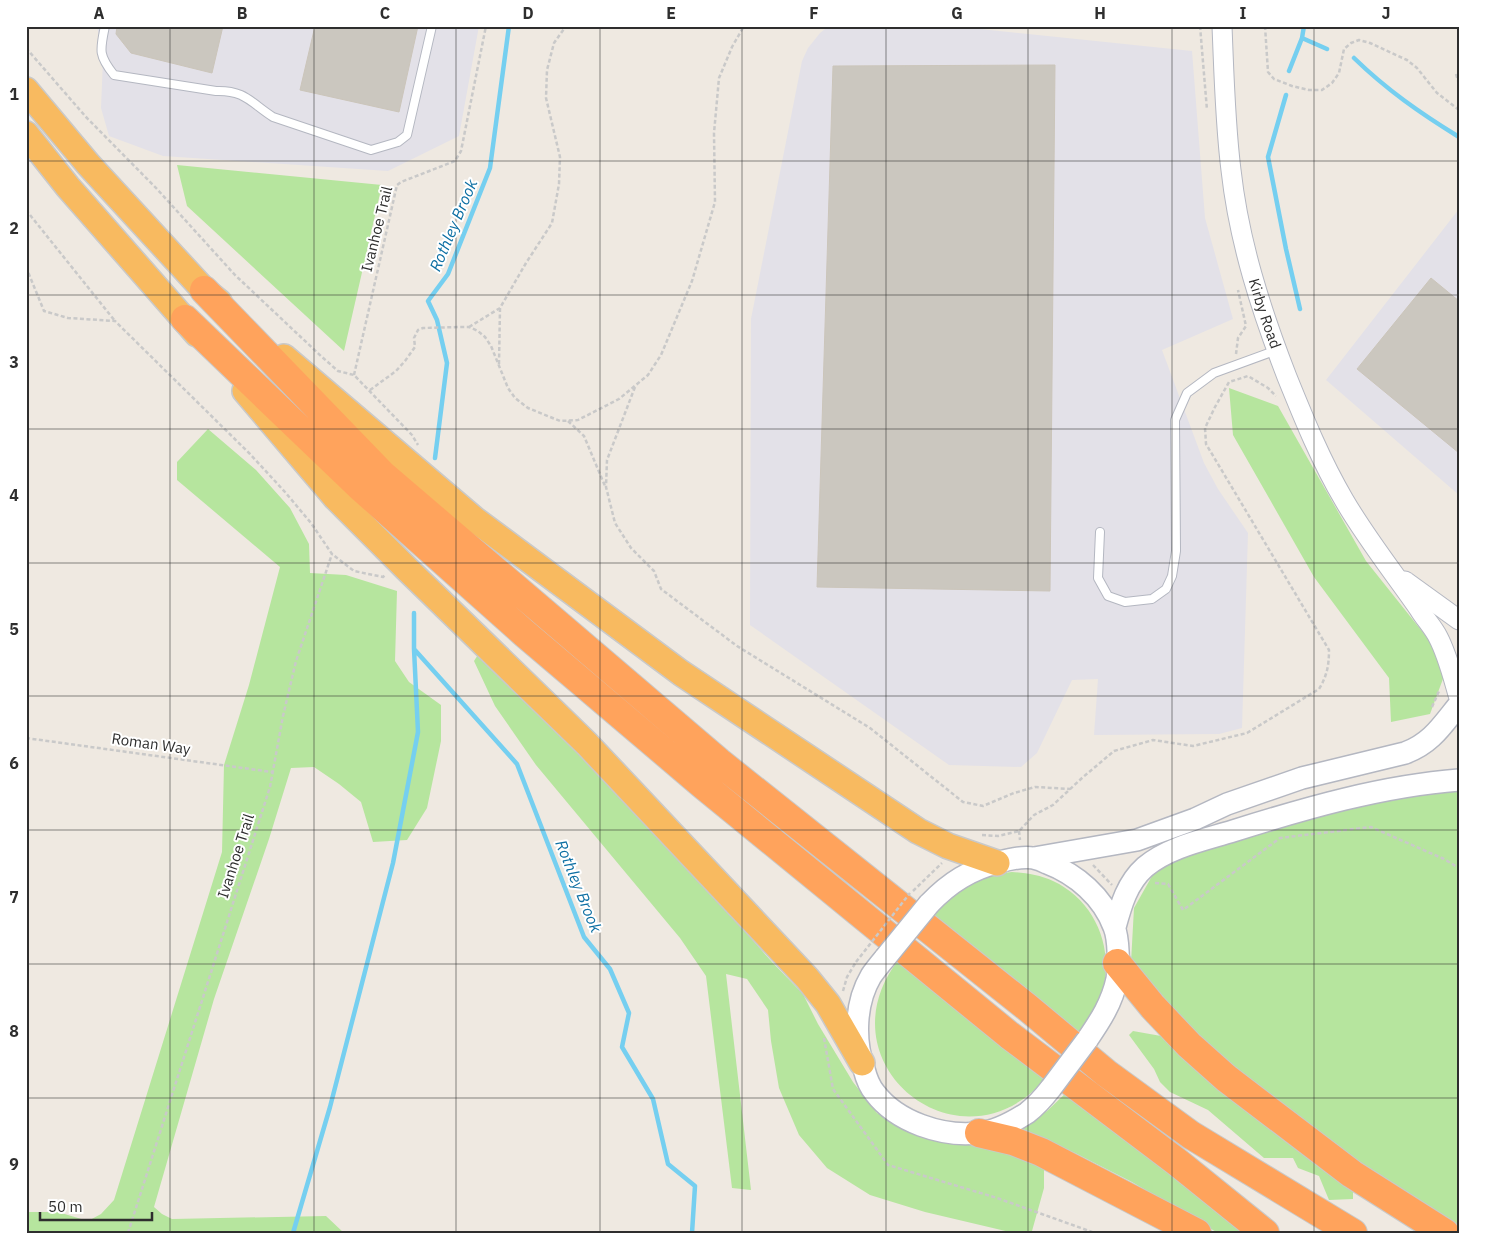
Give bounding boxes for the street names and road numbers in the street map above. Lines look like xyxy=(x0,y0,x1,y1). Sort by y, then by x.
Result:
street label: Ivanhoe Trail xyxy=(357,184,396,274)
street label: Kirby Road xyxy=(1245,276,1285,351)
street label: Roman Way xyxy=(110,729,192,759)
street label: Ivanhoe Trail xyxy=(213,811,258,900)

